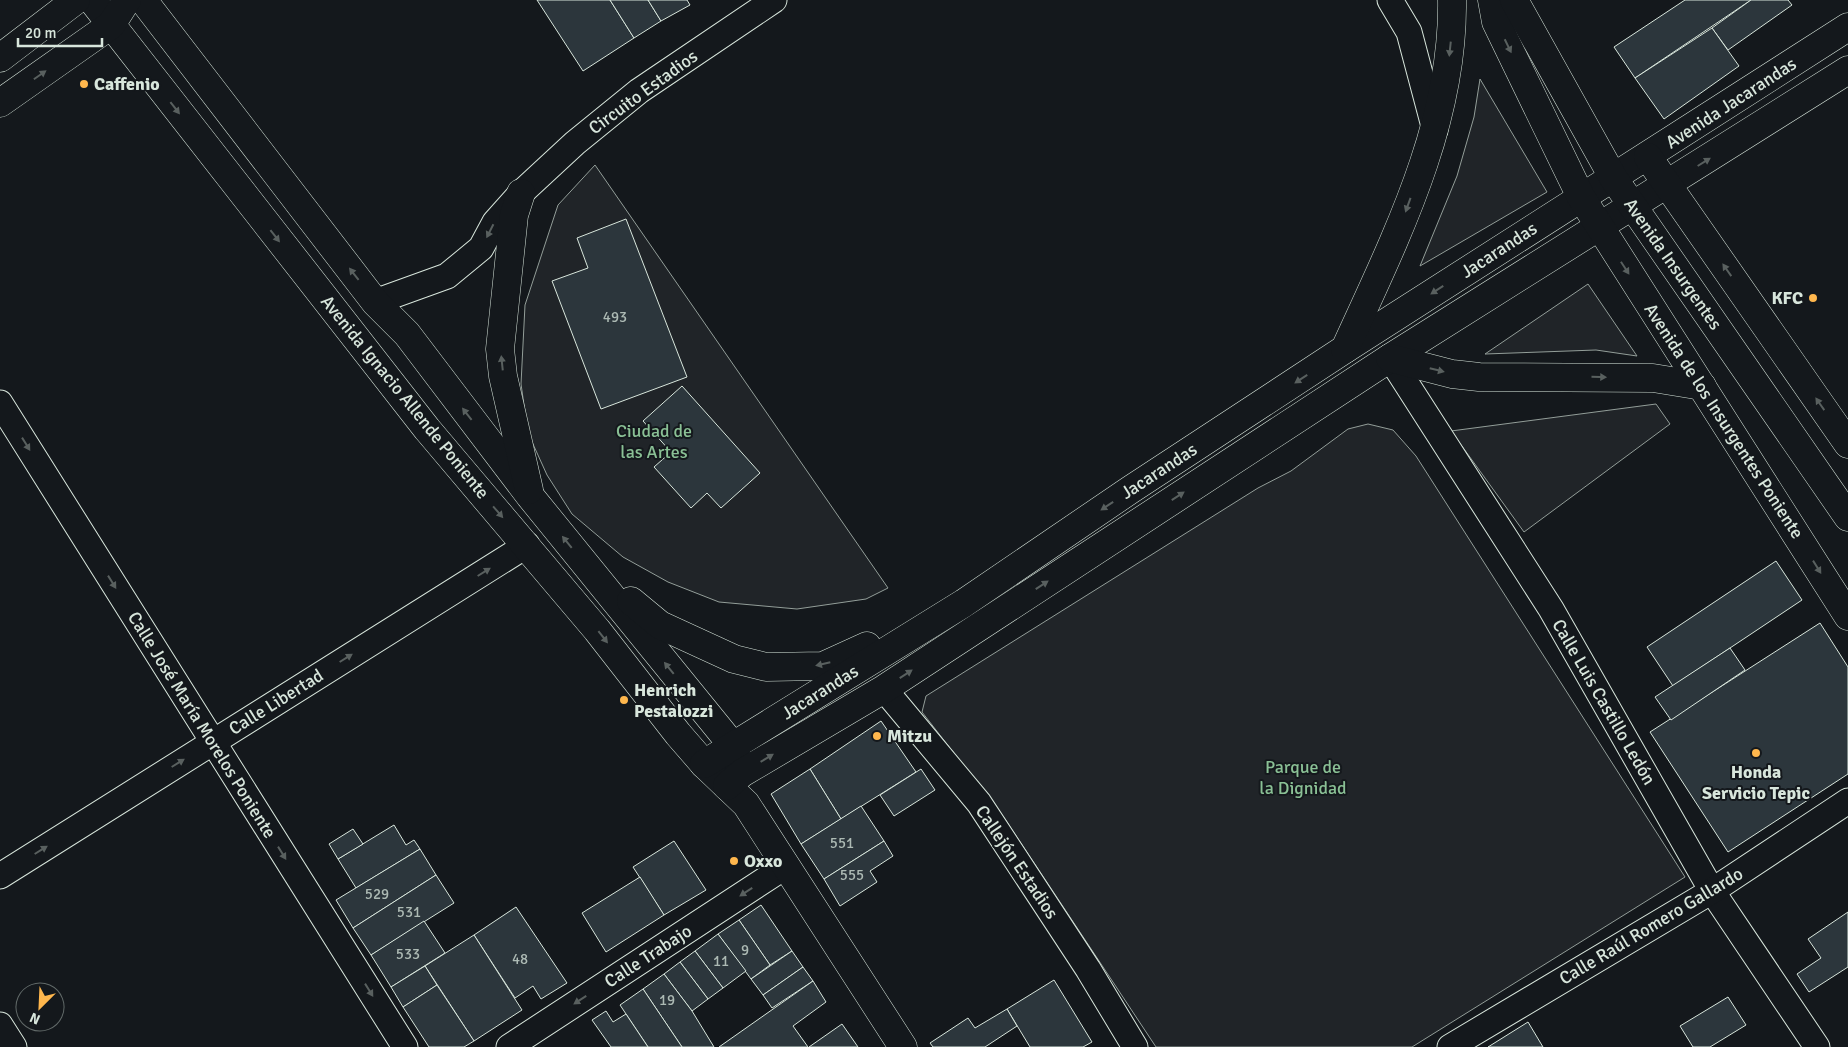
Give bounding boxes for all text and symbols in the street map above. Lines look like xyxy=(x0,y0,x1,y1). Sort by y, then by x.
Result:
scale bar xyxy=(18,15,101,47)
text: 20 m xyxy=(25,24,56,42)
one-way arrow xyxy=(1504,38,1512,53)
one-way arrow xyxy=(1445,41,1453,57)
street label: Circuito Estadios xyxy=(584,45,702,139)
street label: Avenida Jacarandas xyxy=(1662,53,1801,153)
one-way arrow xyxy=(33,70,47,80)
place label: Caffenio xyxy=(94,73,160,95)
marker: Caffenio xyxy=(78,78,90,90)
one-way arrow xyxy=(170,101,181,114)
one-way arrow xyxy=(1698,157,1711,166)
street label: Avenida Insurgentes xyxy=(1619,194,1727,334)
one-way arrow xyxy=(1404,198,1412,213)
street label: Jacarandas xyxy=(1457,217,1541,283)
one-way arrow xyxy=(486,224,494,238)
one-way arrow xyxy=(270,229,281,242)
one-way arrow xyxy=(1621,261,1630,275)
one-way arrow xyxy=(1722,264,1732,277)
one-way arrow xyxy=(348,268,359,281)
one-way arrow xyxy=(1431,285,1444,295)
place label: KFC xyxy=(1771,287,1803,309)
street label: Avenida Ignacio Allende Poniente xyxy=(316,291,494,503)
marker: KFC xyxy=(1807,292,1819,304)
street label: Avenida de los Insurgentes Poniente xyxy=(1640,299,1808,543)
house number: 493 xyxy=(603,308,627,326)
one-way arrow xyxy=(498,354,506,370)
one-way arrow xyxy=(1430,366,1445,374)
one-way arrow xyxy=(1591,373,1607,381)
one-way arrow xyxy=(1295,374,1308,384)
one-way arrow xyxy=(1815,397,1825,410)
one-way arrow xyxy=(461,408,472,421)
park label: Ciudad de las Artes xyxy=(616,420,692,463)
one-way arrow xyxy=(21,437,31,450)
street label: Jacarandas xyxy=(1117,438,1201,504)
one-way arrow xyxy=(1171,492,1185,501)
one-way arrow xyxy=(1100,501,1113,511)
one-way arrow xyxy=(493,505,504,518)
one-way arrow xyxy=(561,536,572,549)
one-way arrow xyxy=(1813,560,1822,573)
one-way arrow xyxy=(477,568,490,577)
one-way arrow xyxy=(107,575,117,588)
one-way arrow xyxy=(1035,581,1049,590)
street label: Calle José María Morelos Poniente xyxy=(123,608,281,842)
street label: Calle Luis Castillo Ledón xyxy=(1548,615,1660,789)
one-way arrow xyxy=(597,630,608,643)
one-way arrow xyxy=(339,654,352,663)
street label: Jacarandas xyxy=(778,660,863,724)
one-way arrow xyxy=(816,660,831,668)
one-way arrow xyxy=(664,662,675,675)
street label: Calle Libertad xyxy=(225,664,327,740)
one-way arrow xyxy=(899,669,913,679)
place label: Henrich Pestalozzi xyxy=(634,679,713,722)
marker: Henrich Pestalozzi xyxy=(618,694,630,706)
place label: Mitzu xyxy=(887,725,932,747)
marker: Mitzu xyxy=(871,730,883,742)
marker: Honda Servicio Tepic xyxy=(1750,747,1762,759)
one-way arrow xyxy=(760,754,773,763)
park label: Parque de la Dignidad xyxy=(1259,756,1347,799)
one-way arrow xyxy=(172,759,185,768)
place label: Honda Servicio Tepic xyxy=(1702,761,1810,804)
street label: Callejón Estadios xyxy=(971,801,1063,923)
house number: 551 xyxy=(830,834,854,852)
one-way arrow xyxy=(35,845,48,855)
one-way arrow xyxy=(278,846,287,859)
place label: Oxxo xyxy=(744,850,782,872)
marker: Oxxo xyxy=(728,855,740,867)
street label: Calle Raúl Romero Gallardo xyxy=(1555,862,1747,990)
house number: 555 xyxy=(840,866,864,884)
house number: 529 xyxy=(365,885,389,903)
one-way arrow xyxy=(739,888,752,897)
house number: 531 xyxy=(397,903,421,921)
street label: Calle Trabajo xyxy=(600,920,696,992)
house number: 9 xyxy=(741,941,749,959)
house number: 533 xyxy=(396,945,420,963)
house number: 48 xyxy=(512,950,528,968)
house number: 11 xyxy=(713,952,729,970)
north arrow xyxy=(15,982,65,1032)
one-way arrow xyxy=(365,983,374,997)
house number: 19 xyxy=(659,991,675,1009)
one-way arrow xyxy=(574,996,587,1005)
text: N xyxy=(27,1009,43,1028)

